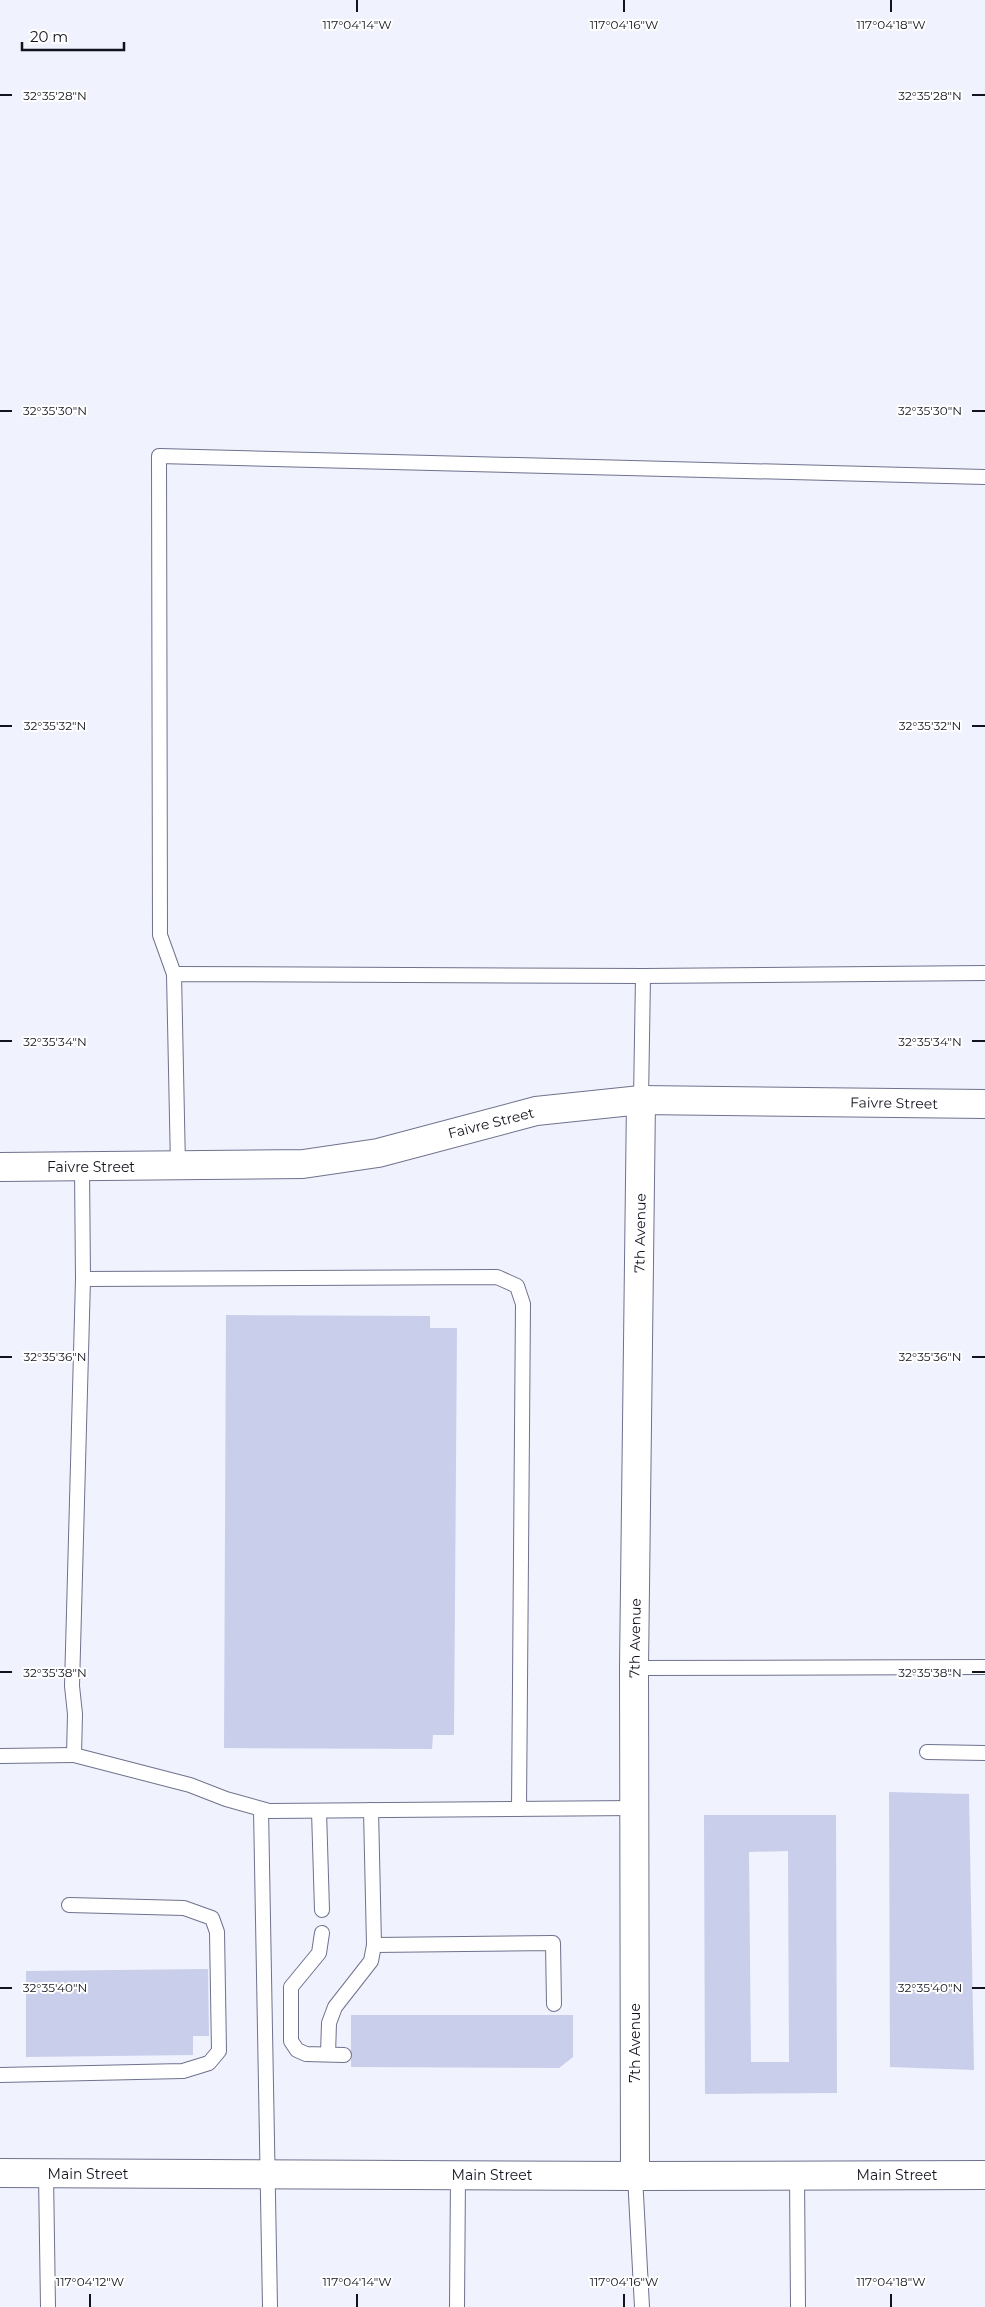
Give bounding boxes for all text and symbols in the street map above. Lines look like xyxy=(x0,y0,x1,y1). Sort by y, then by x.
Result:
text: 117°04'14"W xyxy=(322,17,392,32)
text: 117°04'16"W xyxy=(590,17,658,32)
text: 117°04'18"W xyxy=(856,17,926,32)
scale bar xyxy=(22,20,125,52)
text: 20 m xyxy=(30,27,68,46)
text: 32°35'28"N xyxy=(23,88,87,103)
text: 32°35'28"N xyxy=(898,88,962,103)
text: 32°35'30"N xyxy=(23,403,87,418)
text: 32°35'30"N xyxy=(898,403,962,418)
text: 32°35'32"N xyxy=(24,718,86,733)
text: 32°35'32"N xyxy=(899,718,961,733)
text: 32°35'34"N xyxy=(23,1034,87,1049)
text: 32°35'34"N xyxy=(898,1034,962,1049)
street label: Faivre Street xyxy=(850,1093,938,1113)
street label: Faivre Street xyxy=(446,1104,536,1142)
street label: Faivre Street xyxy=(47,1158,135,1176)
street label: 7th Avenue xyxy=(630,1193,650,1273)
text: 32°35'36"N xyxy=(23,1349,87,1364)
text: 32°35'36"N xyxy=(898,1349,962,1364)
street label: 7th Avenue xyxy=(625,1598,645,1678)
text: 32°35'38"N xyxy=(23,1665,87,1680)
text: 32°35'38"N xyxy=(898,1665,962,1680)
text: 32°35'40"N xyxy=(23,1980,87,1995)
text: 32°35'40"N xyxy=(898,1980,962,1995)
street label: 7th Avenue xyxy=(626,2003,644,2083)
street label: Main Street xyxy=(48,2165,129,2183)
street label: Main Street xyxy=(452,2166,533,2184)
street label: Main Street xyxy=(857,2166,938,2184)
text: 117°04'12"W xyxy=(56,2274,124,2289)
text: 117°04'14"W xyxy=(322,2274,392,2289)
text: 117°04'16"W xyxy=(590,2274,658,2289)
text: 117°04'18"W xyxy=(856,2274,926,2289)

